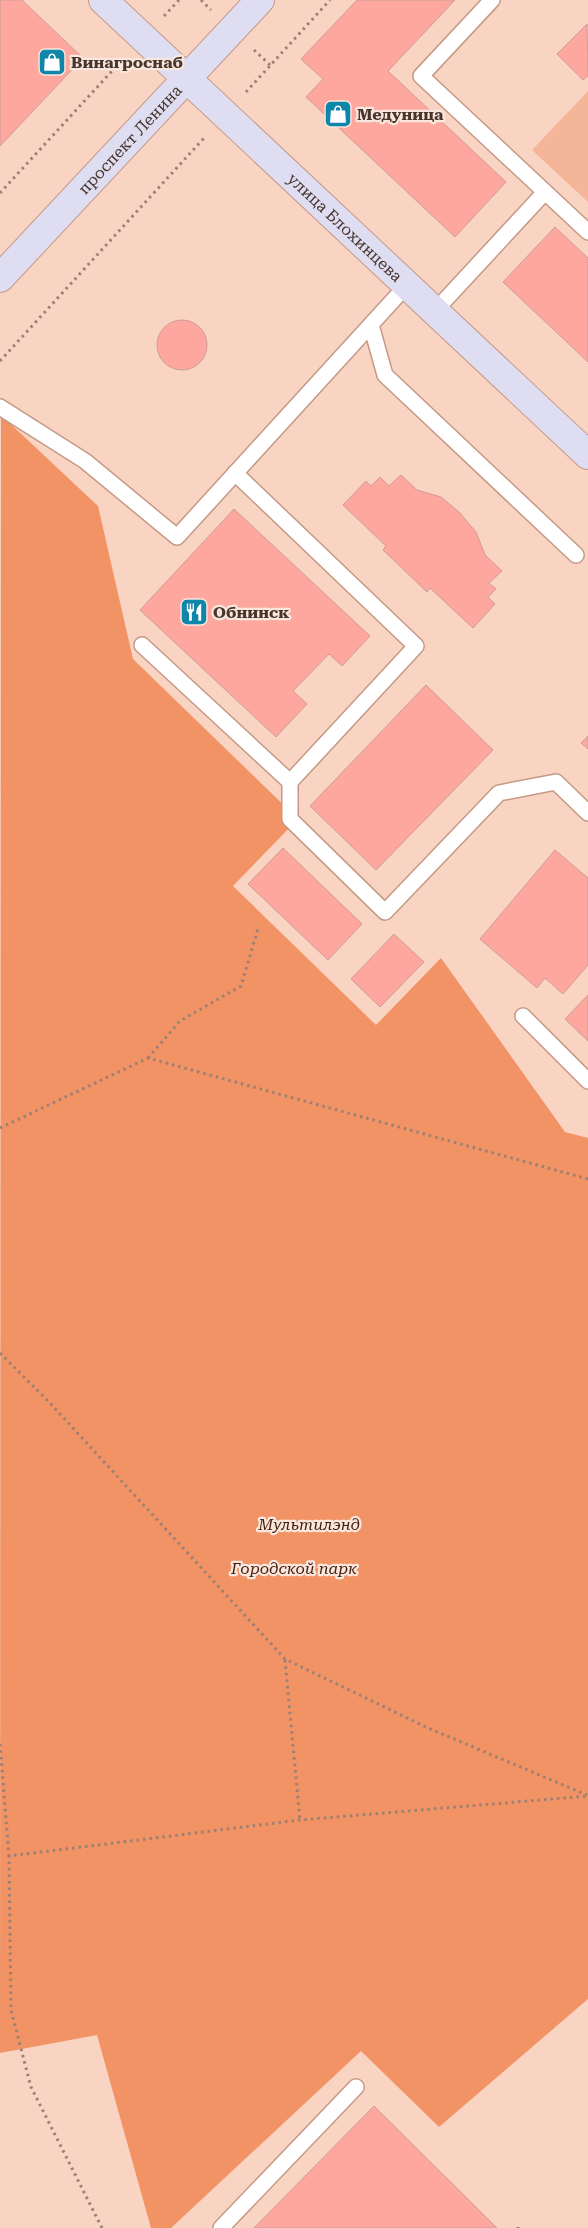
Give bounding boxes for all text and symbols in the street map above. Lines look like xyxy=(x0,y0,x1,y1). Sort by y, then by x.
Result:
shop icon: Винагроснаб xyxy=(37,47,67,77)
place label: Винагроснаб xyxy=(71,53,183,72)
street label: проспект Ленина xyxy=(74,80,186,198)
shop icon: Медуница xyxy=(323,99,353,129)
place label: Медуница xyxy=(357,105,444,124)
street label: улица Блохинцева xyxy=(284,169,407,286)
restaurant icon: Обнинск xyxy=(179,597,209,627)
place label: Обнинск xyxy=(213,603,289,622)
park label: Мультилэнд xyxy=(257,1515,360,1534)
park label: Городской парк xyxy=(230,1559,357,1578)

